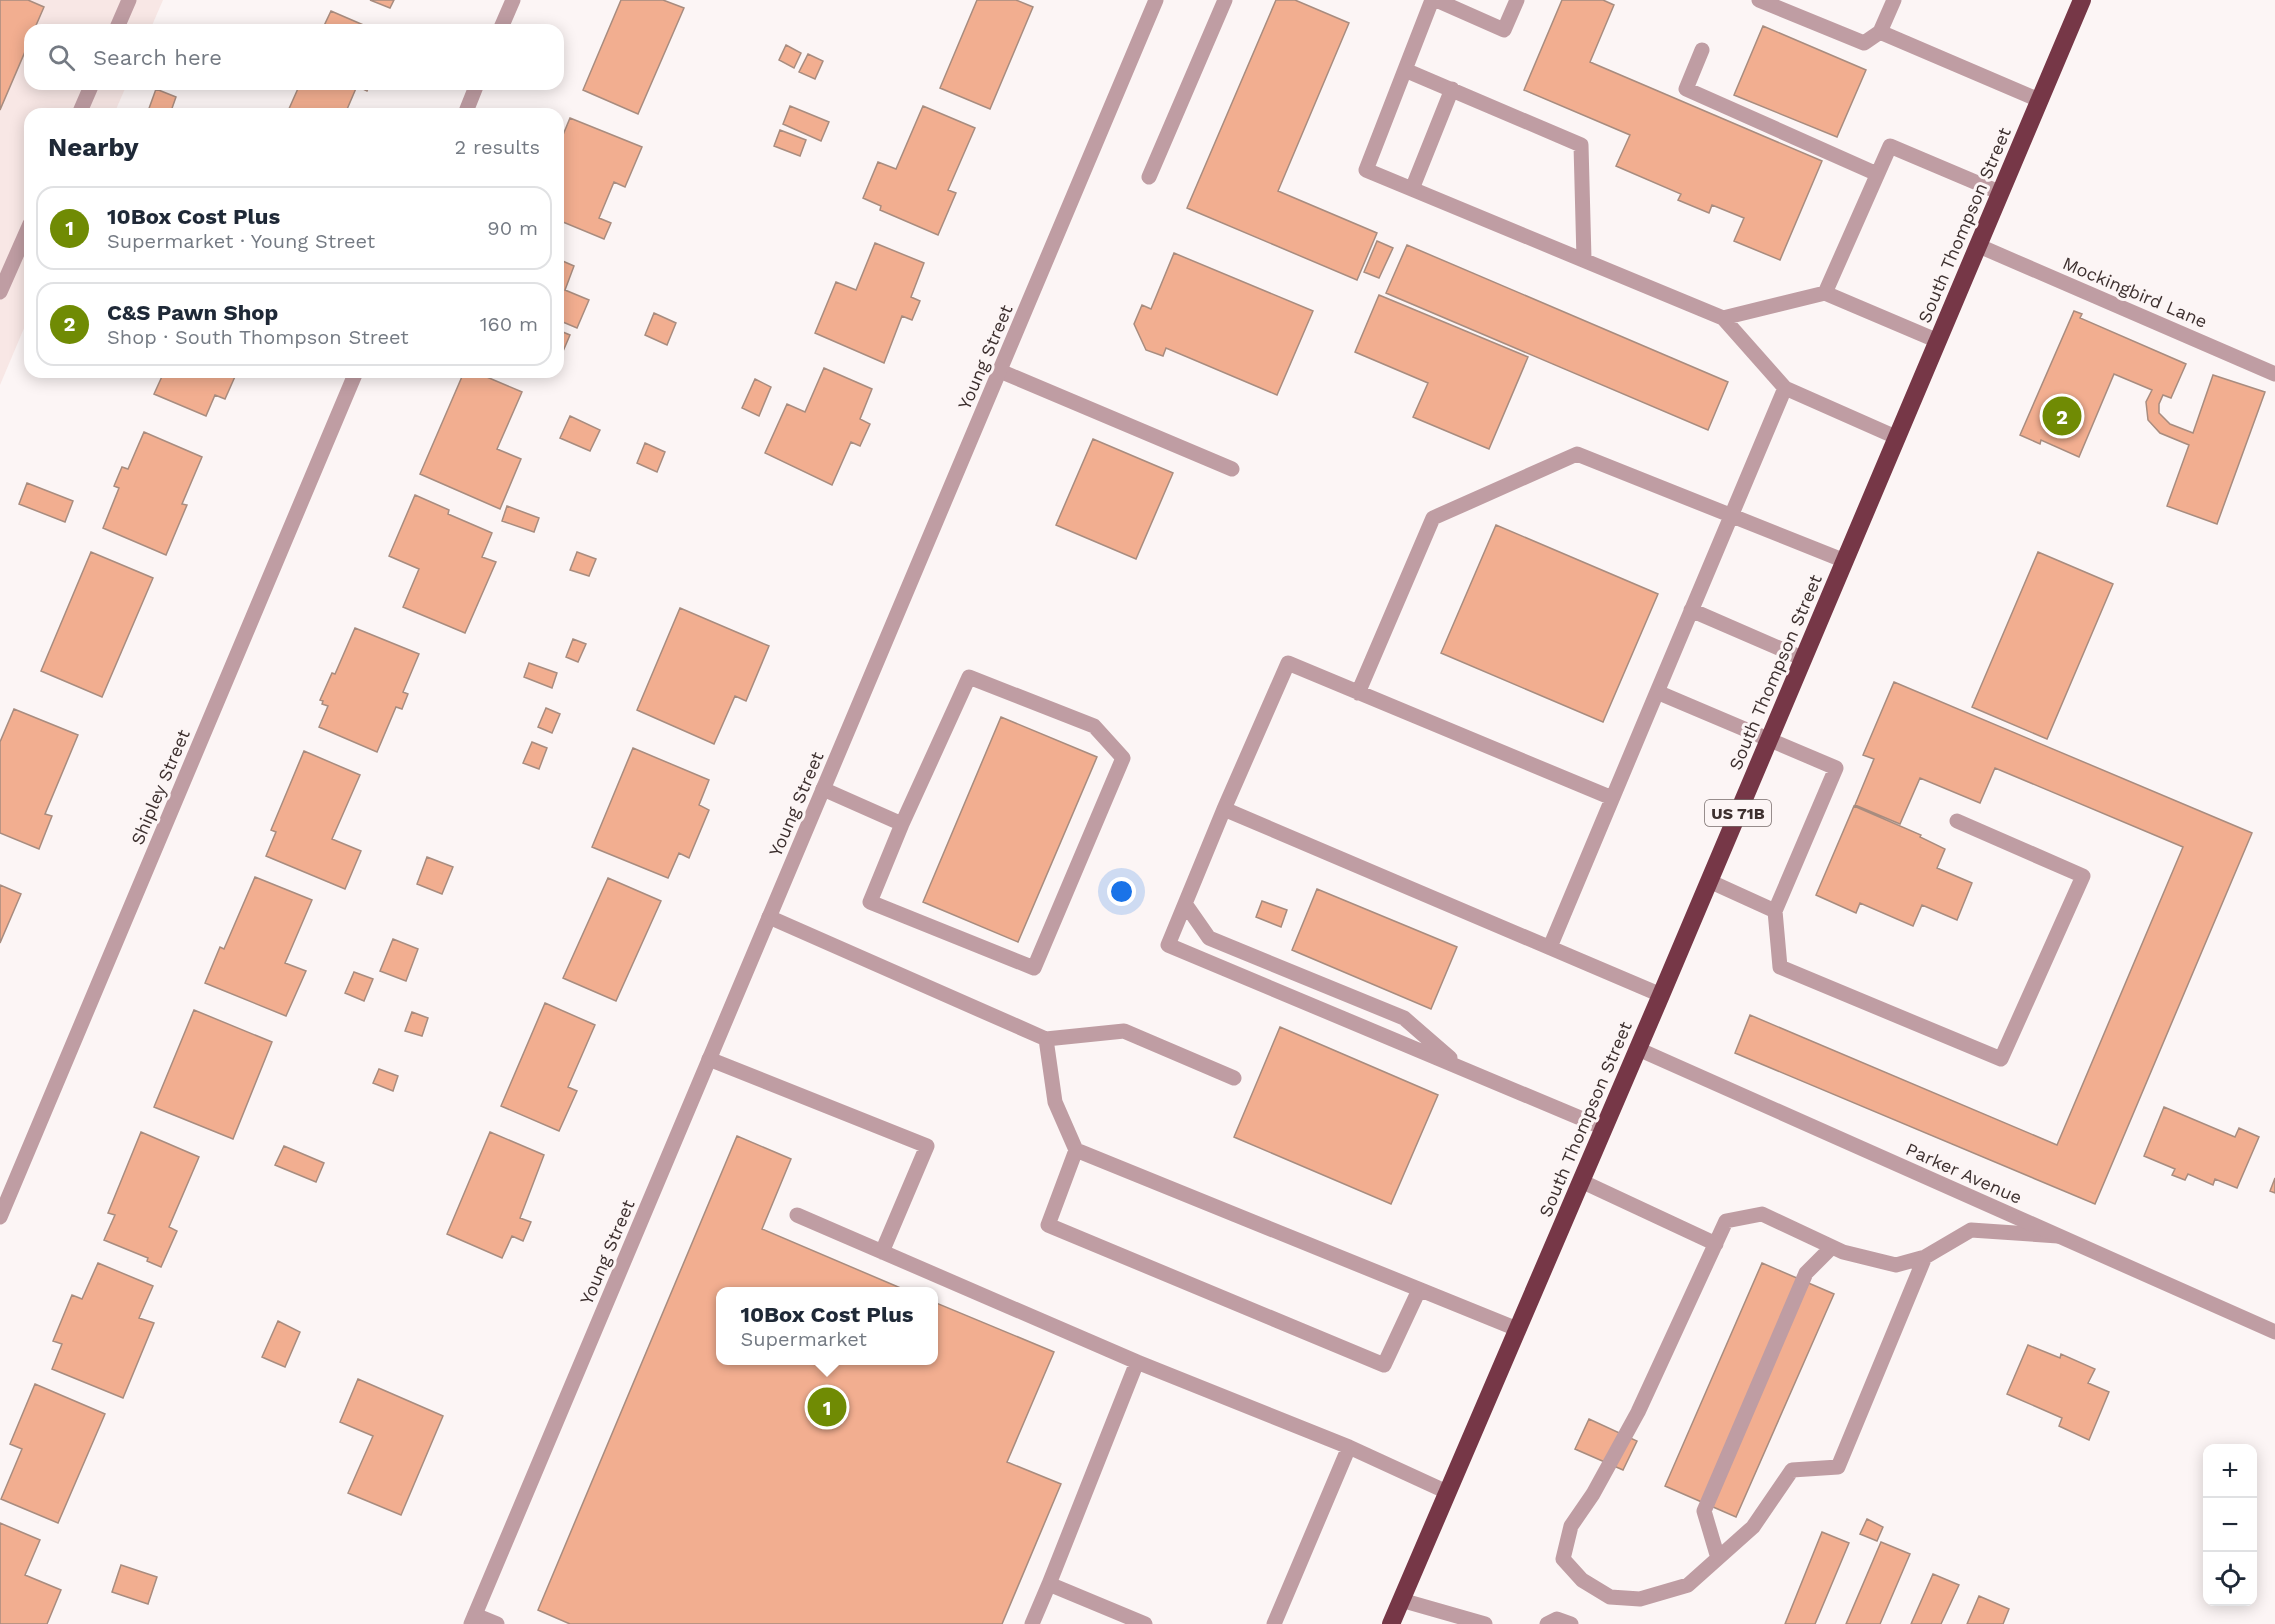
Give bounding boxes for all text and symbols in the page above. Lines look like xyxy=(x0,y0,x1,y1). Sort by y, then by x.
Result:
search box xyxy=(24,24,564,90)
icon: search xyxy=(45,41,78,74)
text: Search here xyxy=(93,45,222,70)
street label: South Thompson Street xyxy=(1913,124,2015,326)
text: Nearby xyxy=(48,132,139,162)
text: 2 results xyxy=(455,135,540,159)
text: 10Box Cost Plus xyxy=(107,204,280,229)
text: 1 xyxy=(65,216,74,240)
text: 90 m xyxy=(487,216,538,240)
text: Supermarket · Young Street xyxy=(107,229,375,253)
street label: Mockingbird Lane xyxy=(2060,252,2210,332)
text: C&S Pawn Shop xyxy=(107,300,278,325)
street label: Young Street xyxy=(953,301,1017,413)
text: 2 xyxy=(64,312,75,336)
text: 160 m xyxy=(480,312,538,336)
text: Shop · South Thompson Street xyxy=(107,325,409,349)
pin: 2 xyxy=(2042,394,2082,438)
street label: South Thompson Street xyxy=(1724,571,1826,773)
street label: Shipley Street xyxy=(126,726,194,848)
street label: Young Street xyxy=(764,748,828,860)
road number: US 71B xyxy=(1705,800,1771,826)
your location xyxy=(1107,877,1136,906)
street label: South Thompson Street xyxy=(1534,1018,1636,1220)
street label: Parker Avenue xyxy=(1903,1138,2025,1208)
street label: Young Street xyxy=(575,1196,639,1308)
popup xyxy=(716,1287,938,1365)
text: 10Box Cost Plus xyxy=(740,1302,914,1327)
text: Supermarket xyxy=(740,1327,867,1351)
pin: 1 xyxy=(808,1384,846,1430)
map controls xyxy=(2203,1444,2257,1606)
button: + xyxy=(2203,1444,2257,1498)
button: − xyxy=(2203,1498,2257,1552)
button: locate xyxy=(2203,1552,2257,1606)

